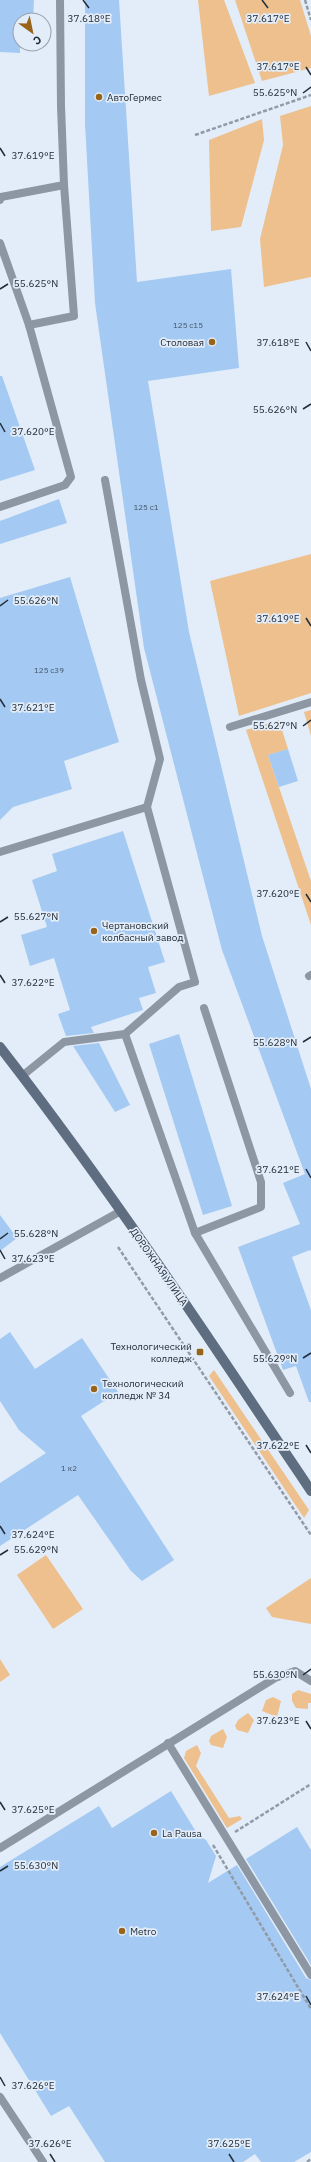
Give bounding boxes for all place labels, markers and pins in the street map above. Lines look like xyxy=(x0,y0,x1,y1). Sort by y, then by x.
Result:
place label: АвтоГермес xyxy=(107,91,162,104)
marker: АвтоГермес xyxy=(94,92,104,102)
place label: Столовая xyxy=(160,336,204,349)
marker: Столовая xyxy=(207,337,217,347)
place label: Чертановский колбасный завод xyxy=(102,919,183,944)
marker: Чертановский колбасный завод xyxy=(89,926,99,936)
place label: Технологический колледж xyxy=(110,1340,192,1365)
marker: Технологический колледж xyxy=(195,1347,205,1357)
place label: Технологический колледж № 34 xyxy=(102,1377,184,1402)
marker: Технологический колледж № 34 xyxy=(89,1384,99,1394)
place label: La Pausa xyxy=(162,1827,203,1840)
marker: La Pausa xyxy=(149,1828,159,1838)
place label: Metro xyxy=(130,1925,157,1938)
marker: Metro xyxy=(117,1926,127,1936)

